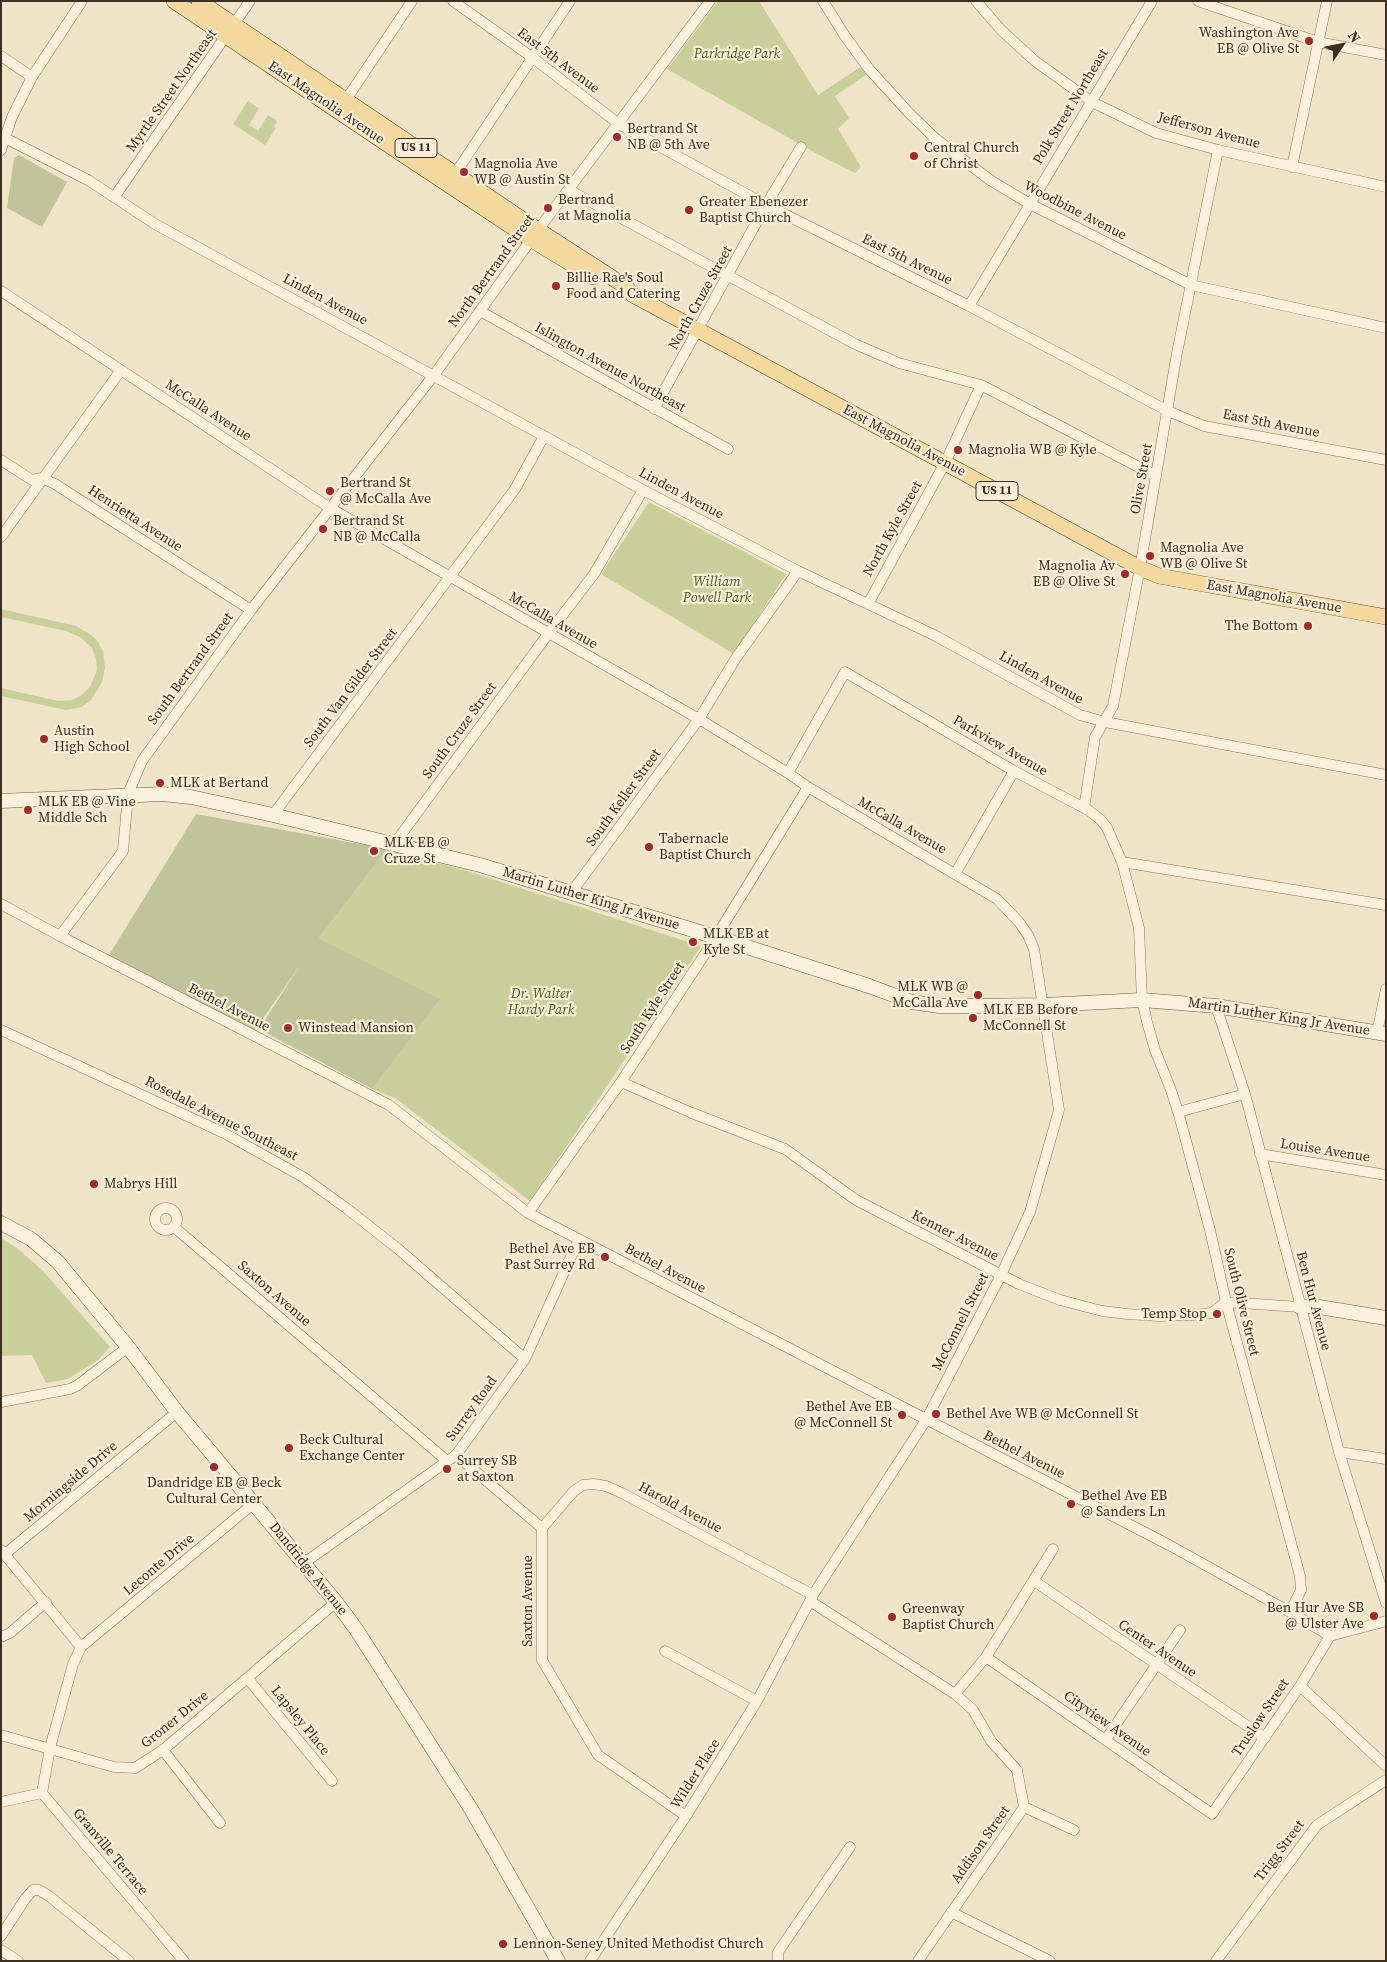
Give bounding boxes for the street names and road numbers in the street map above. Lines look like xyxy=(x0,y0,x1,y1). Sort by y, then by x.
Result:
street label: East 5th Avenue xyxy=(514,25,602,97)
street label: Myrtle Street Northeast xyxy=(123,26,221,156)
street label: Polk Street Northeast xyxy=(1030,46,1112,168)
street label: East Magnolia Avenue xyxy=(265,58,387,148)
street label: Jefferson Avenue xyxy=(1156,109,1262,153)
road number: US 11 xyxy=(395,138,437,158)
street label: Woodbine Avenue xyxy=(1021,178,1129,244)
street label: North Bertrand Street xyxy=(445,211,539,331)
street label: East 5th Avenue xyxy=(859,231,955,289)
street label: North Cruze Street xyxy=(666,243,736,353)
street label: Linden Avenue xyxy=(280,271,370,329)
street label: Islington Avenue Northeast xyxy=(532,319,688,417)
street label: McCalla Avenue xyxy=(162,377,254,445)
street label: East Magnolia Avenue xyxy=(840,401,968,481)
street label: East 5th Avenue xyxy=(1221,406,1321,442)
street label: Olive Street xyxy=(1128,442,1156,516)
street label: Linden Avenue xyxy=(636,465,726,523)
street label: North Kyle Street xyxy=(860,478,926,580)
street label: Henrietta Avenue xyxy=(85,482,185,556)
road number: US 11 xyxy=(976,482,1018,501)
street label: East Magnolia Avenue xyxy=(1205,577,1343,617)
street label: McCalla Avenue xyxy=(506,589,600,653)
street label: South Bertrand Street xyxy=(145,610,237,728)
street label: South Van Gilder Street xyxy=(301,625,401,751)
street label: Linden Avenue xyxy=(996,648,1086,708)
street label: South Cruze Street xyxy=(419,680,501,782)
street label: Parkview Avenue xyxy=(950,712,1050,780)
street label: South Keller Street xyxy=(583,746,665,850)
street label: McCalla Avenue xyxy=(855,794,949,858)
street label: Martin Luther King Jr Avenue xyxy=(501,864,681,934)
street label: South Kyle Street xyxy=(617,959,689,1057)
street label: Bethel Avenue xyxy=(185,980,273,1036)
street label: Martin Luther King Jr Avenue xyxy=(1187,994,1371,1040)
street label: Rosedale Avenue Southeast xyxy=(142,1073,300,1165)
street label: Louise Avenue xyxy=(1279,1136,1371,1166)
street label: Kenner Avenue xyxy=(909,1207,1001,1265)
street label: Bethel Avenue xyxy=(622,1241,708,1297)
street label: South Olive Street xyxy=(1219,1246,1263,1358)
street label: Ben Hur Avenue xyxy=(1292,1250,1334,1352)
street label: Saxton Avenue xyxy=(234,1258,314,1330)
street label: McConnell Street xyxy=(929,1270,993,1374)
street label: Surrey Road xyxy=(443,1373,501,1445)
street label: Bethel Avenue xyxy=(980,1427,1068,1483)
street label: Morningside Drive xyxy=(21,1438,121,1526)
street label: Harold Avenue xyxy=(635,1479,725,1537)
street label: Dandridge Avenue xyxy=(265,1519,351,1619)
street label: Leconte Drive xyxy=(120,1531,198,1599)
street label: Saxton Avenue xyxy=(520,1555,536,1647)
street label: Center Avenue xyxy=(1114,1617,1200,1681)
street label: Truslow Street xyxy=(1229,1676,1293,1760)
street label: Lapsley Place xyxy=(267,1683,333,1759)
street label: Groner Drive xyxy=(138,1688,212,1752)
street label: Cityview Avenue xyxy=(1060,1688,1154,1760)
street label: Wilder Place xyxy=(668,1736,724,1812)
street label: Addison Street xyxy=(948,1803,1014,1887)
street label: Granville Terrace xyxy=(69,1805,151,1899)
street label: Trigg Street xyxy=(1252,1817,1308,1885)

